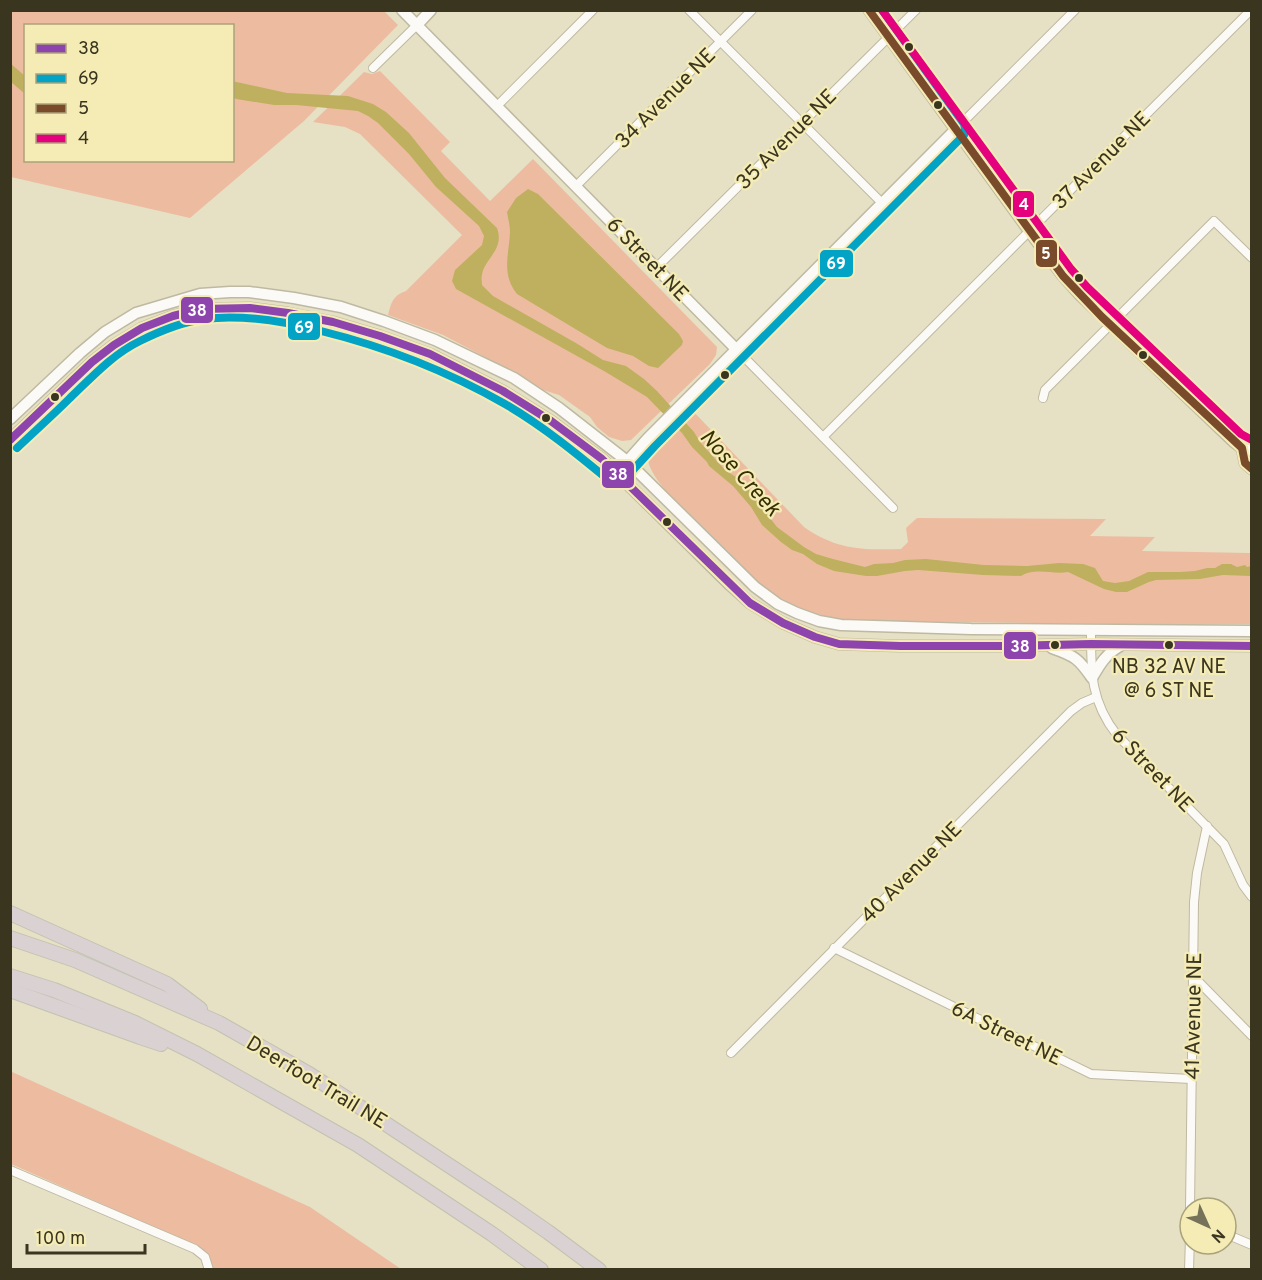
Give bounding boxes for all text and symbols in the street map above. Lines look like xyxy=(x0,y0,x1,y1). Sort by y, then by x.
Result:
legend xyxy=(24,24,234,162)
text: 38 xyxy=(78,38,100,61)
unlabelled marker xyxy=(903,41,915,53)
street label: 34 Avenue NE xyxy=(610,43,722,155)
text: 69 xyxy=(78,68,99,91)
street label: 35 Avenue NE xyxy=(731,84,843,196)
text: 5 xyxy=(78,98,89,121)
unlabelled marker xyxy=(932,99,944,111)
street label: 37 Avenue NE xyxy=(1047,106,1157,216)
text: 4 xyxy=(78,128,89,151)
line badge: 4 xyxy=(1012,190,1035,218)
text: 4 xyxy=(1019,196,1029,216)
street label: 6 Street NE xyxy=(600,212,694,308)
line badge: 5 xyxy=(1035,239,1058,268)
text: 5 xyxy=(1041,245,1051,265)
line badge: 69 xyxy=(819,249,854,278)
text: 69 xyxy=(826,255,846,275)
unlabelled marker xyxy=(1073,272,1085,284)
line badge: 38 xyxy=(180,296,214,324)
text: 38 xyxy=(187,302,207,322)
line badge: 69 xyxy=(287,312,321,341)
text: 69 xyxy=(294,319,314,339)
unlabelled marker xyxy=(1137,349,1149,361)
unlabelled marker xyxy=(719,369,731,381)
unlabelled marker xyxy=(49,391,61,403)
unlabelled marker xyxy=(540,412,552,424)
water label: Nose Creek xyxy=(693,425,786,523)
line badge: 38 xyxy=(601,460,635,489)
text: 38 xyxy=(608,466,628,486)
unlabelled marker xyxy=(661,516,673,528)
line badge: 38 xyxy=(1003,631,1037,660)
text: 38 xyxy=(1010,638,1030,658)
unlabelled marker xyxy=(1049,639,1061,651)
marker: NB 32 AV NE @ 6 ST NE xyxy=(1163,639,1175,651)
place label: NB 32 AV NE @ 6 ST NE xyxy=(1112,655,1226,705)
street label: 6 Street NE xyxy=(1105,723,1199,819)
street label: 40 Avenue NE xyxy=(855,816,969,930)
street label: 41 Avenue NE xyxy=(1180,952,1209,1080)
street label: 6A Street NE xyxy=(946,996,1066,1073)
street label: Deerfoot Trail NE xyxy=(241,1031,392,1136)
north arrow xyxy=(1178,1196,1238,1256)
scale bar xyxy=(27,1217,146,1255)
text: N xyxy=(1206,1224,1228,1246)
text: 100 m xyxy=(36,1228,85,1251)

